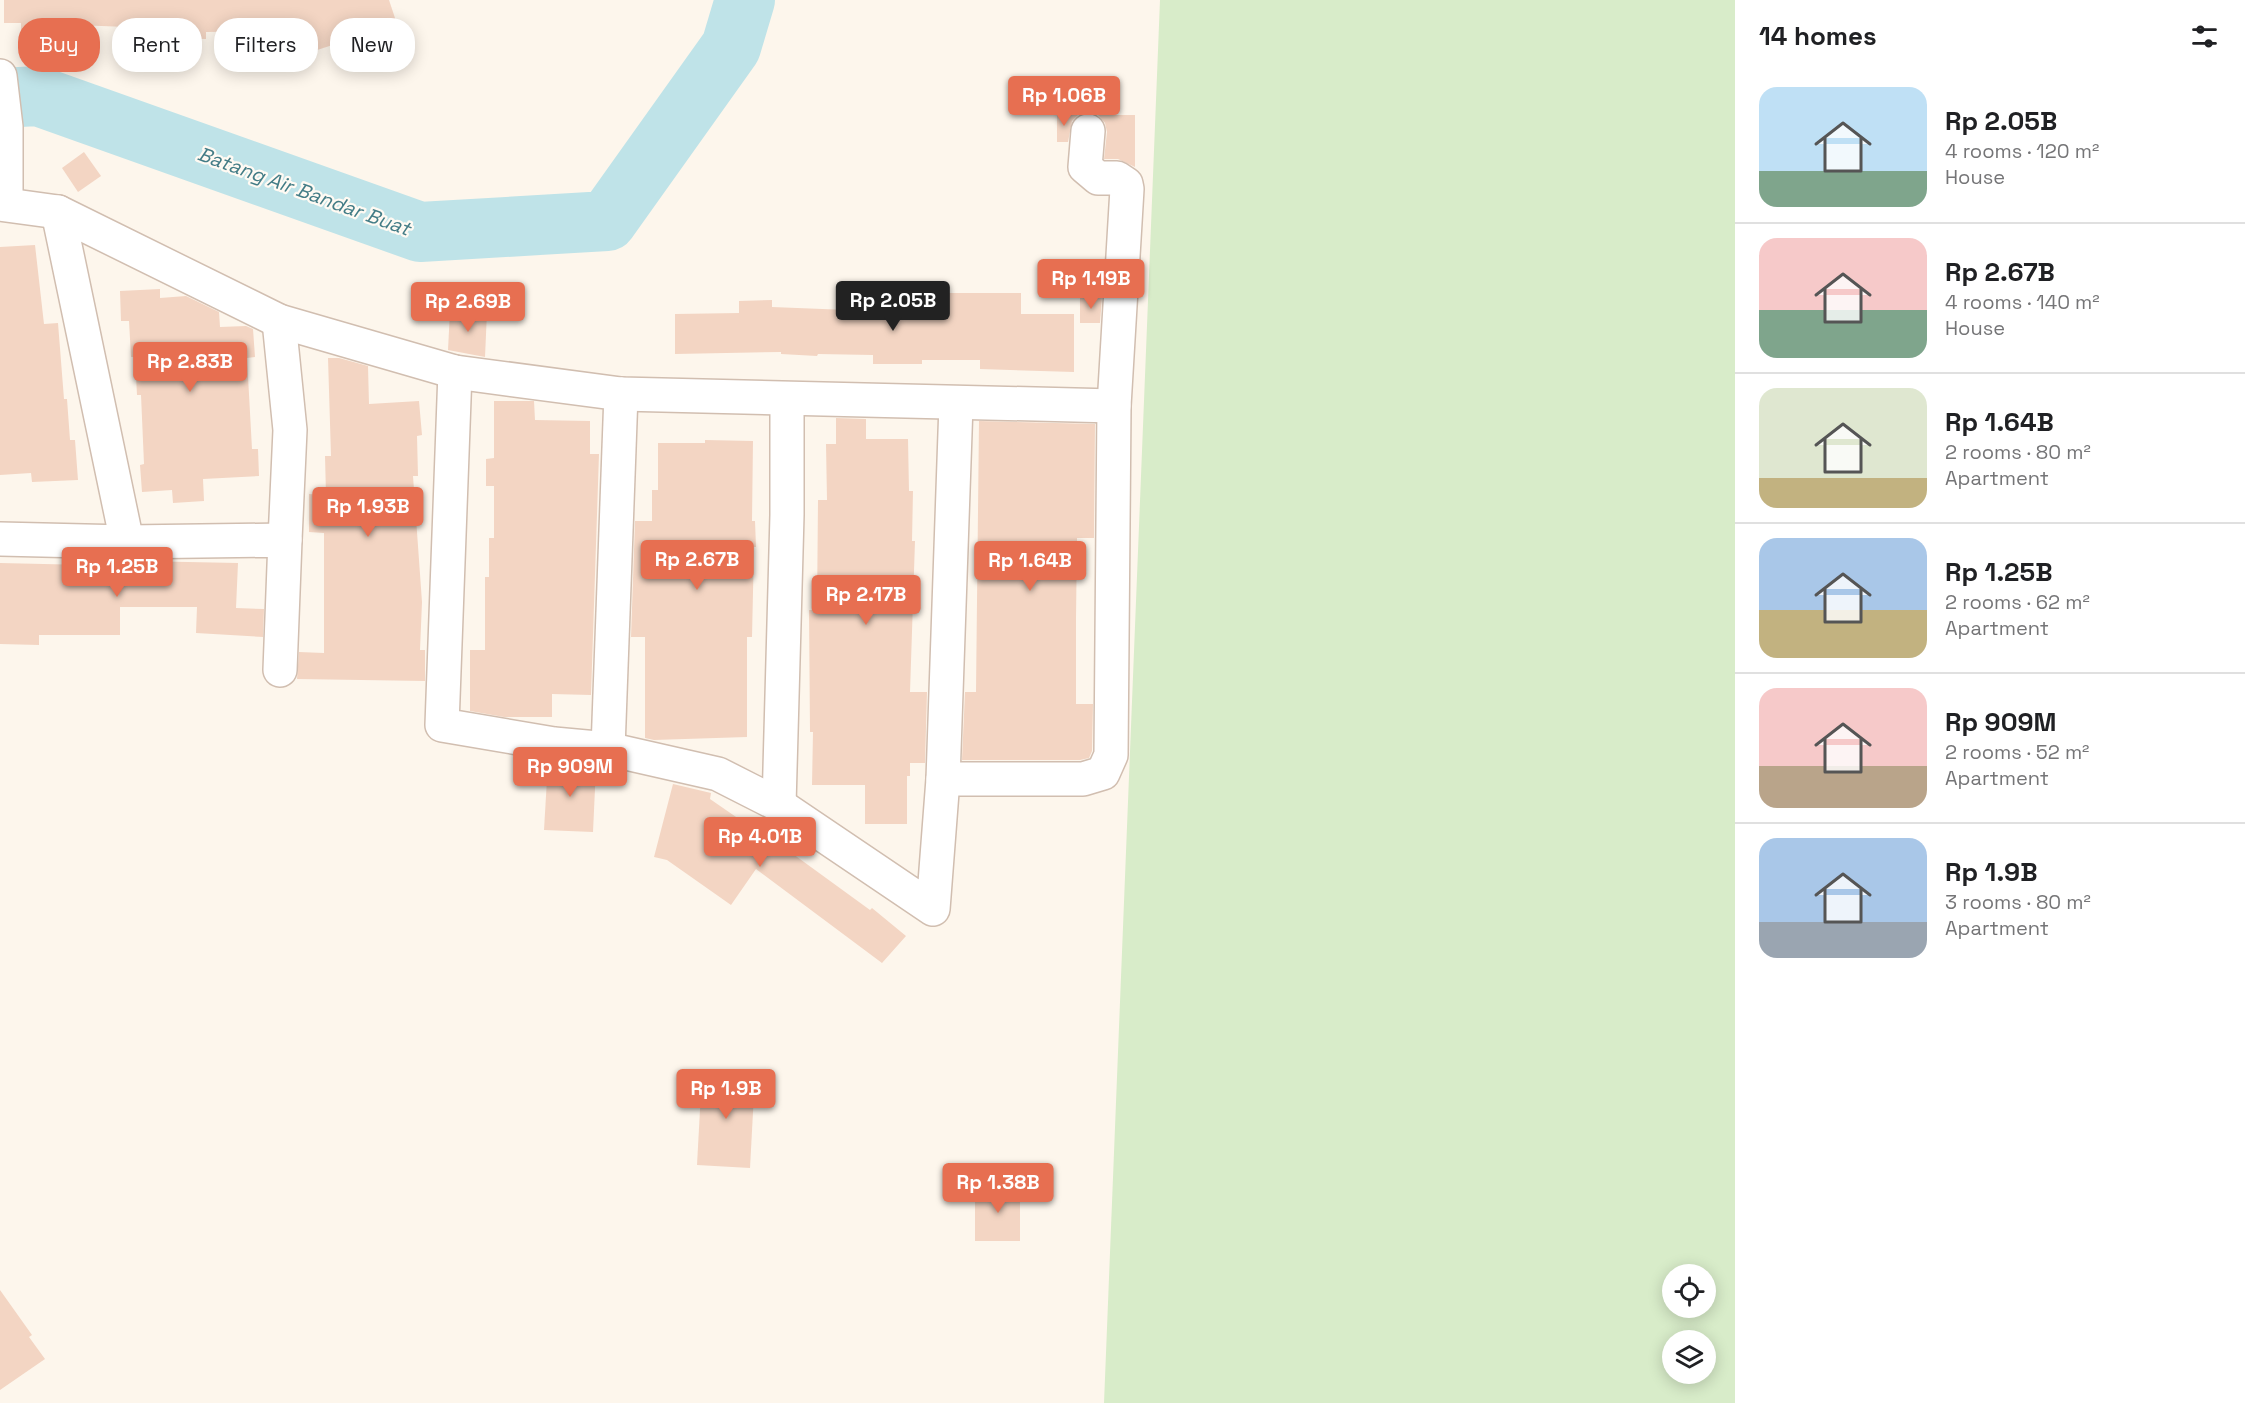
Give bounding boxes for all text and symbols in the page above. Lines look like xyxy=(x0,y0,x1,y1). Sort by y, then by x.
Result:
chip: Buy xyxy=(18,18,100,72)
chip: Rent xyxy=(112,18,202,72)
chip: Filters xyxy=(214,18,318,72)
chip: New xyxy=(330,18,415,72)
text: 14 homes xyxy=(1759,19,1877,53)
icon: filters xyxy=(2188,20,2221,53)
pin: Rp 1.06B xyxy=(1002,76,1126,127)
text: Rp 1.06B xyxy=(1022,82,1106,108)
text: Rp 2.05B xyxy=(1945,104,2057,138)
icon: home xyxy=(1807,111,1879,183)
text: 4 rooms · 120 m² xyxy=(1945,138,2099,164)
water label: Batang Air Bandar Buat xyxy=(194,140,416,242)
text: House xyxy=(1945,164,2005,190)
text: Rp 2.67B xyxy=(1945,255,2055,289)
pin: Rp 1.19B xyxy=(1029,259,1153,310)
icon: home xyxy=(1807,262,1879,334)
text: Rp 1.19B xyxy=(1051,265,1131,291)
pin: Rp 2.05B xyxy=(831,281,955,332)
pin: Rp 2.69B xyxy=(406,282,530,333)
text: Rp 2.05B xyxy=(850,287,936,313)
text: Rp 2.69B xyxy=(425,288,511,314)
text: 4 rooms · 140 m² xyxy=(1945,289,2100,315)
text: House xyxy=(1945,315,2005,341)
pin: Rp 2.83B xyxy=(128,342,252,393)
text: Rp 2.83B xyxy=(147,348,233,374)
text: Rp 1.64B xyxy=(1945,405,2054,439)
icon: home xyxy=(1807,412,1879,484)
text: 2 rooms · 80 m² xyxy=(1945,439,2091,465)
text: Apartment xyxy=(1945,465,2049,491)
pin: Rp 1.93B xyxy=(306,487,430,538)
text: Rp 1.93B xyxy=(326,493,410,519)
pin: Rp 2.67B xyxy=(635,540,759,591)
pin: Rp 1.64B xyxy=(968,541,1092,592)
text: Rp 2.67B xyxy=(655,546,739,572)
pin: Rp 1.25B xyxy=(55,547,179,598)
text: Rp 1.64B xyxy=(988,547,1072,573)
text: Rp 1.25B xyxy=(76,553,158,579)
text: Rp 1.25B xyxy=(1945,555,2052,589)
icon: home xyxy=(1807,562,1879,634)
pin: Rp 2.17B xyxy=(804,575,928,626)
text: Rp 2.17B xyxy=(826,581,906,607)
text: 2 rooms · 62 m² xyxy=(1945,589,2090,615)
text: Apartment xyxy=(1945,615,2049,641)
text: Rp 909M xyxy=(1945,705,2057,739)
icon: home xyxy=(1807,712,1879,784)
text: 2 rooms · 52 m² xyxy=(1945,739,2089,765)
pin: Rp 909M xyxy=(515,747,625,798)
text: Rp 909M xyxy=(527,753,613,779)
text: Apartment xyxy=(1945,765,2049,791)
pin: Rp 4.01B xyxy=(698,817,822,868)
text: Rp 4.01B xyxy=(718,823,802,849)
text: Rp 1.9B xyxy=(1945,855,2037,889)
icon: home xyxy=(1807,862,1879,934)
text: 3 rooms · 80 m² xyxy=(1945,889,2091,915)
text: Apartment xyxy=(1945,915,2049,941)
pin: Rp 1.9B xyxy=(671,1069,781,1120)
text: Rp 1.9B xyxy=(690,1075,762,1101)
pin: Rp 1.38B xyxy=(936,1163,1060,1214)
text: Rp 1.38B xyxy=(957,1169,1039,1195)
map controls xyxy=(1662,1264,1716,1384)
button: locate xyxy=(1662,1264,1716,1318)
button: layers xyxy=(1662,1330,1716,1384)

